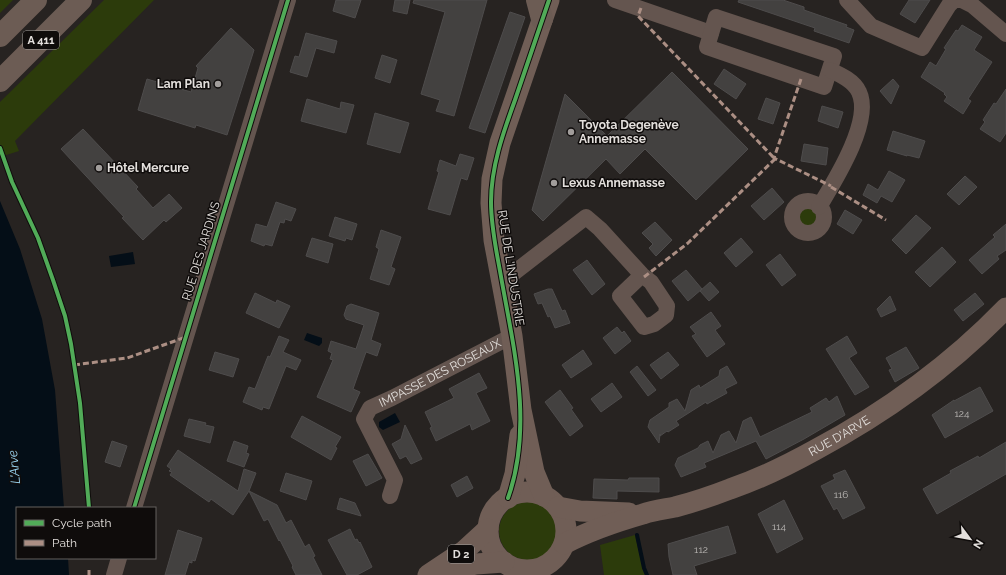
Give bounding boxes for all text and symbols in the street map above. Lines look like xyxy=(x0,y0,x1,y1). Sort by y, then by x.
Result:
road number: A 411 xyxy=(23,31,59,49)
place label: Lam Plan xyxy=(157,77,210,91)
marker: Lam Plan xyxy=(213,79,223,89)
place label: Toyota Degenève Annemasse xyxy=(579,118,679,146)
marker: Toyota Degenève Annemasse xyxy=(566,127,576,137)
place label: Hôtel Mercure xyxy=(107,161,189,175)
marker: Hôtel Mercure xyxy=(94,163,104,173)
place label: Lexus Annemasse xyxy=(562,176,665,190)
marker: Lexus Annemasse xyxy=(549,178,559,188)
street label: RUE DES JARDINS xyxy=(179,200,223,302)
street label: RUE DE L'INDUSTRIE xyxy=(495,209,527,327)
street label: IMPASSE DES ROSEAUX xyxy=(377,336,504,410)
house number: 124 xyxy=(955,408,970,419)
street label: RUE D'ARVE xyxy=(806,413,873,459)
water label: L'Arve xyxy=(5,449,23,484)
house number: 116 xyxy=(834,489,848,500)
legend xyxy=(16,507,156,559)
text: Cycle path xyxy=(52,516,111,530)
north arrow xyxy=(950,519,990,559)
house number: 114 xyxy=(772,521,787,532)
text: Path xyxy=(52,536,77,550)
text: N xyxy=(970,537,986,551)
house number: 112 xyxy=(694,544,708,555)
road number: D 2 xyxy=(448,545,474,563)

